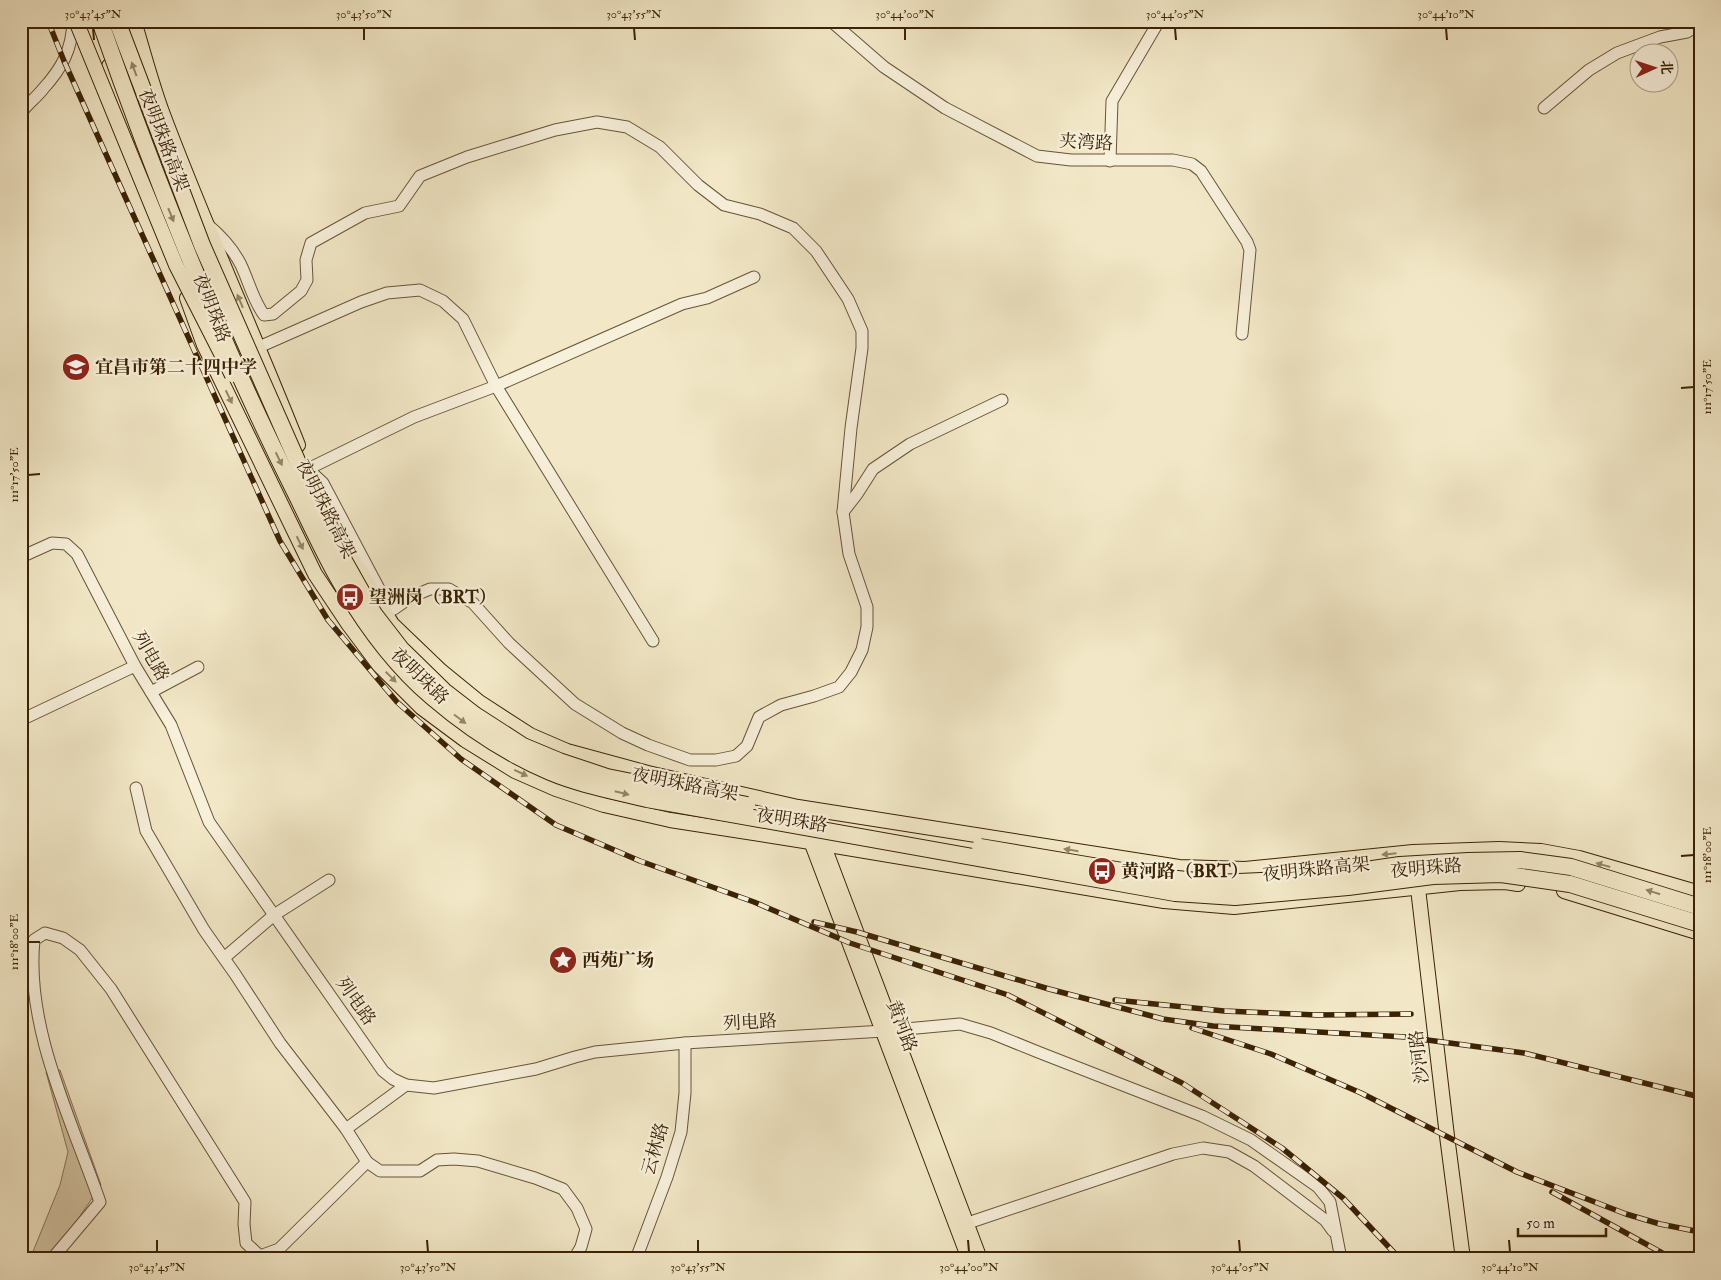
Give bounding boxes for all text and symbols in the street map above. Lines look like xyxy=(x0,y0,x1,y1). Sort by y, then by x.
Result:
text: 30°43'45"N xyxy=(65,7,122,22)
text: 30°43'50"N xyxy=(336,7,392,22)
text: 30°43'55"N xyxy=(606,7,662,22)
text: 30°44'00"N xyxy=(875,7,935,22)
text: 30°44'05"N xyxy=(1146,7,1204,22)
text: 30°44'10"N xyxy=(1417,7,1475,22)
north arrow xyxy=(1628,42,1678,92)
text: 北 xyxy=(1658,60,1675,75)
one-way arrow xyxy=(130,61,138,76)
street label: 夜明珠路高架 xyxy=(133,86,194,195)
street label: 夹湾路 xyxy=(1058,130,1114,155)
one-way arrow xyxy=(167,208,175,223)
street label: 夜明珠路 xyxy=(188,270,235,346)
one-way arrow xyxy=(235,294,243,309)
school or university icon: 宜昌市第二十四中学 xyxy=(61,352,91,382)
place label: 宜昌市第二十四中学 xyxy=(95,356,257,379)
text: 111°17'50"E xyxy=(1700,359,1715,415)
one-way arrow xyxy=(226,390,234,404)
text: 111°17'50"E xyxy=(7,447,22,503)
one-way arrow xyxy=(275,452,283,467)
street label: 夜明珠路高架 xyxy=(291,456,360,563)
one-way arrow xyxy=(296,536,304,550)
bus stop icon: 望洲岗（BRT） xyxy=(335,582,365,612)
place label: 望洲岗（BRT） xyxy=(369,586,497,609)
street label: 列电路 xyxy=(127,627,174,685)
street label: 夜明珠路 xyxy=(386,643,454,710)
one-way arrow xyxy=(385,671,397,683)
one-way arrow xyxy=(453,714,467,724)
street label: 夜明珠路高架 xyxy=(630,763,740,806)
one-way arrow xyxy=(514,769,528,777)
one-way arrow xyxy=(614,789,629,797)
street label: 夜明珠路 xyxy=(755,804,829,837)
text: 111°18'00"E xyxy=(1700,827,1715,883)
one-way arrow xyxy=(1063,846,1079,854)
one-way arrow xyxy=(1381,850,1397,858)
street label: 夜明珠路高架 xyxy=(1261,852,1371,887)
street label: 夜明珠路 xyxy=(1389,854,1463,883)
bus stop icon: 黄河路（BRT） xyxy=(1087,856,1117,886)
place label: 黄河路（BRT） xyxy=(1121,860,1249,883)
one-way arrow xyxy=(1595,860,1610,868)
one-way arrow xyxy=(1646,888,1661,896)
text: 111°18'00"E xyxy=(7,914,22,970)
place icon: 西苑广场 xyxy=(548,945,578,975)
place label: 西苑广场 xyxy=(582,949,654,972)
street label: 列电路 xyxy=(331,973,380,1030)
street label: 黄河路 xyxy=(881,997,922,1056)
street label: 列电路 xyxy=(722,1010,778,1035)
street label: 沙河路 xyxy=(1405,1029,1434,1085)
street label: 云林路 xyxy=(637,1120,674,1178)
scale bar xyxy=(1518,1205,1606,1237)
text: 50 m xyxy=(1526,1214,1555,1233)
text: 30°43'45"N xyxy=(129,1260,186,1275)
text: 30°43'50"N xyxy=(400,1260,456,1275)
text: 30°43'55"N xyxy=(670,1260,726,1275)
text: 30°44'00"N xyxy=(939,1260,999,1275)
text: 30°44'05"N xyxy=(1211,1260,1269,1275)
text: 30°44'10"N xyxy=(1481,1260,1539,1275)

